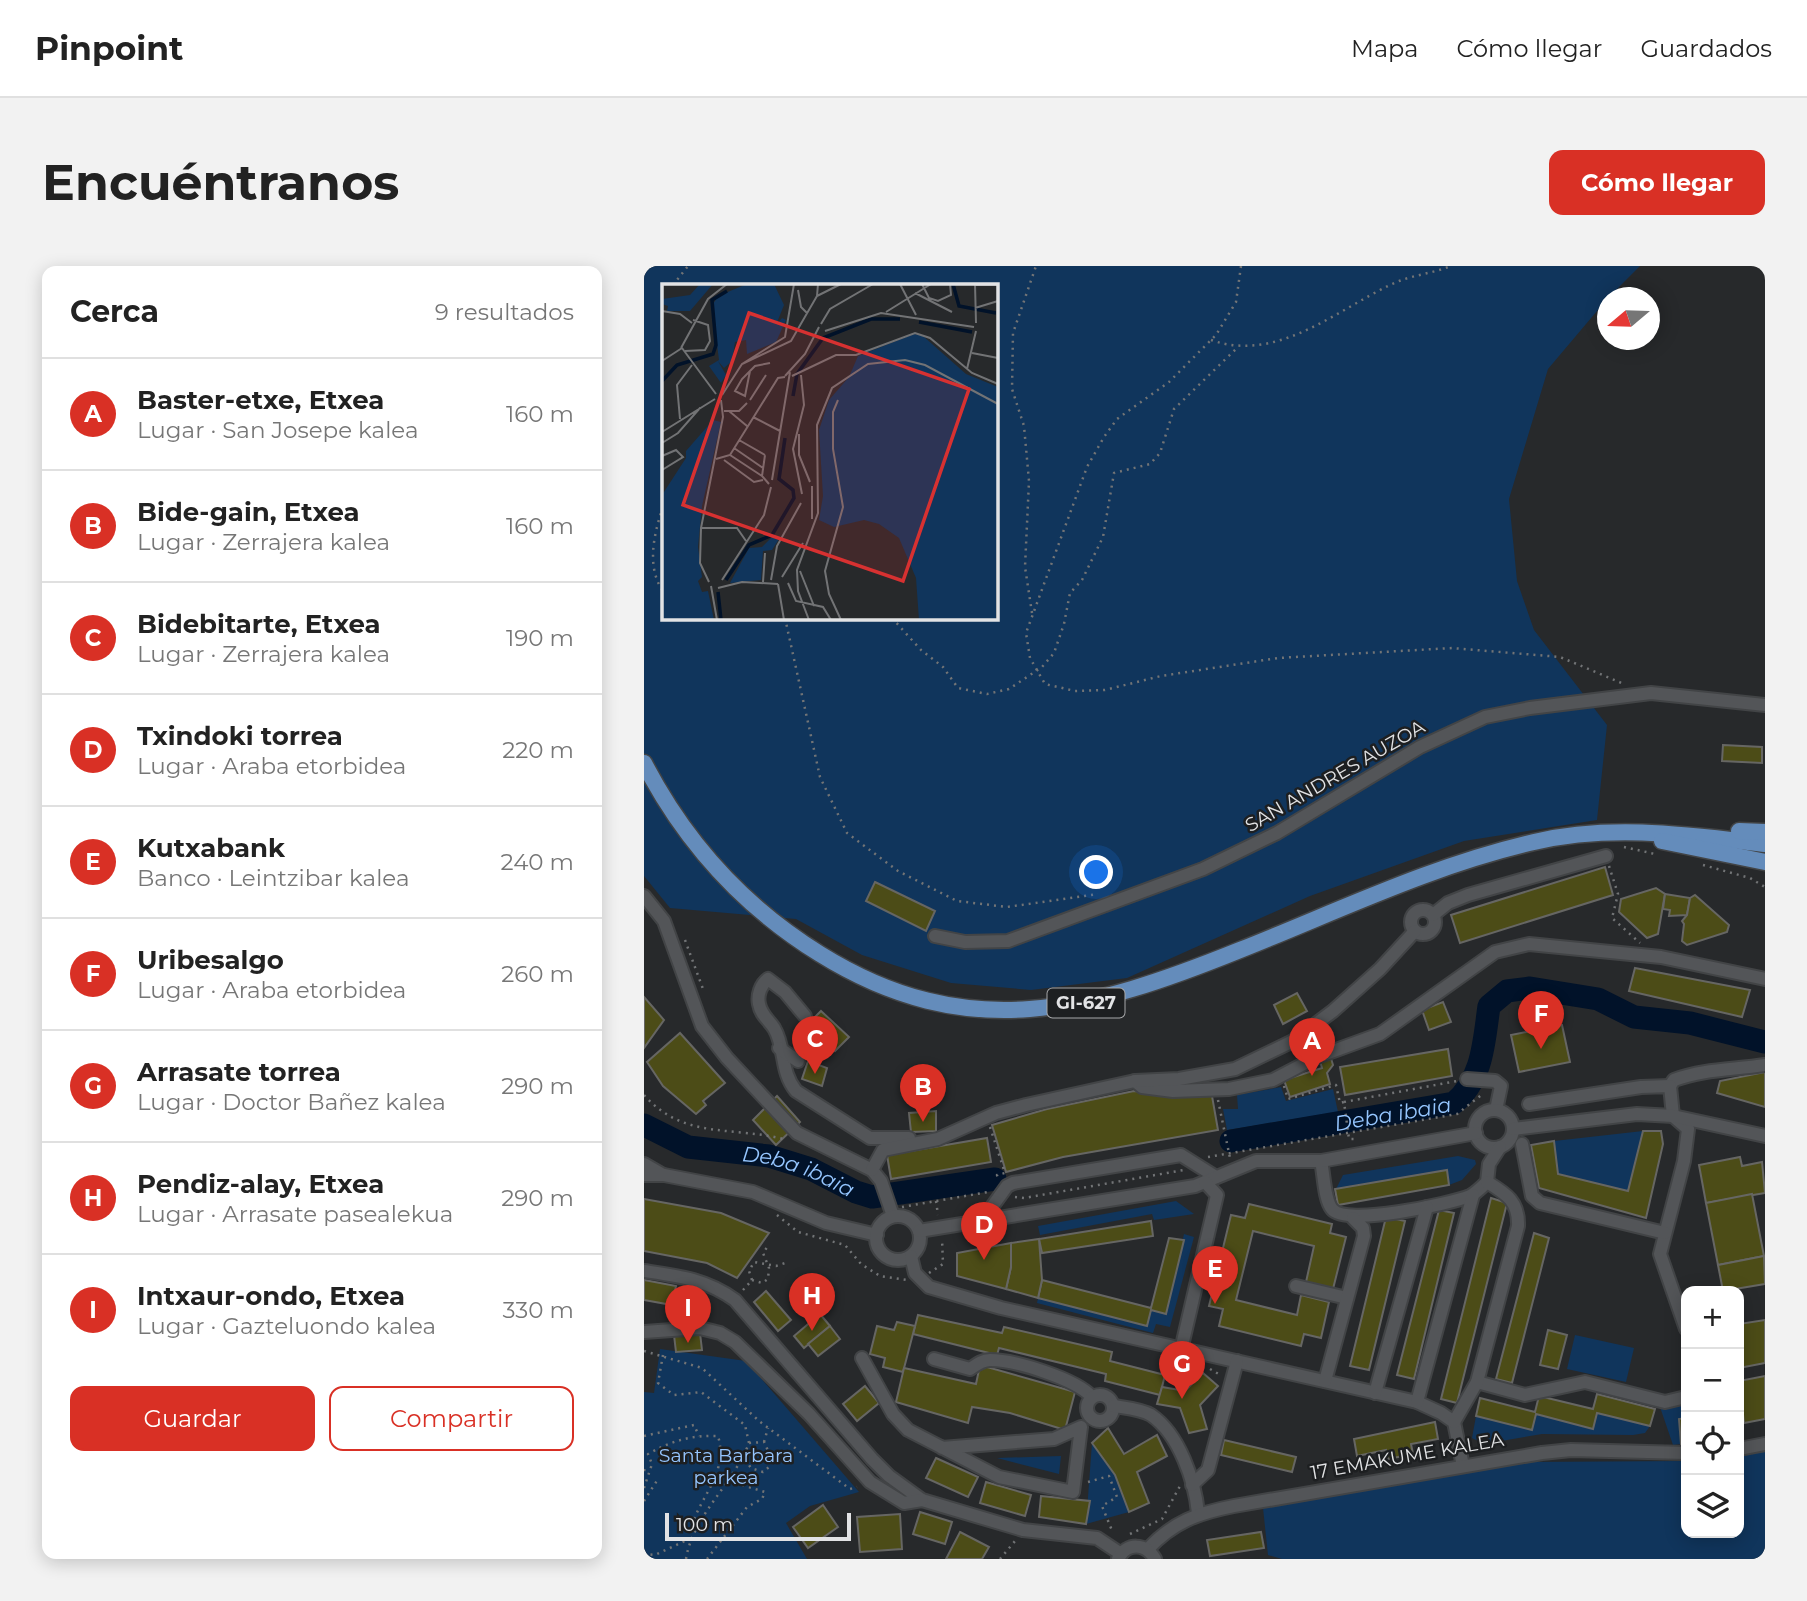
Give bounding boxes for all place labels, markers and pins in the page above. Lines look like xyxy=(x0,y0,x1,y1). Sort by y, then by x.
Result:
pin: F xyxy=(1518,991,1564,1049)
pin: C xyxy=(792,1016,838,1074)
pin: A xyxy=(1289,1018,1335,1076)
pin: B xyxy=(900,1064,946,1122)
pin: D xyxy=(961,1202,1007,1260)
pin: E xyxy=(1192,1246,1238,1304)
pin: H xyxy=(789,1273,835,1331)
pin: I xyxy=(665,1285,711,1343)
pin: G xyxy=(1159,1341,1205,1399)

